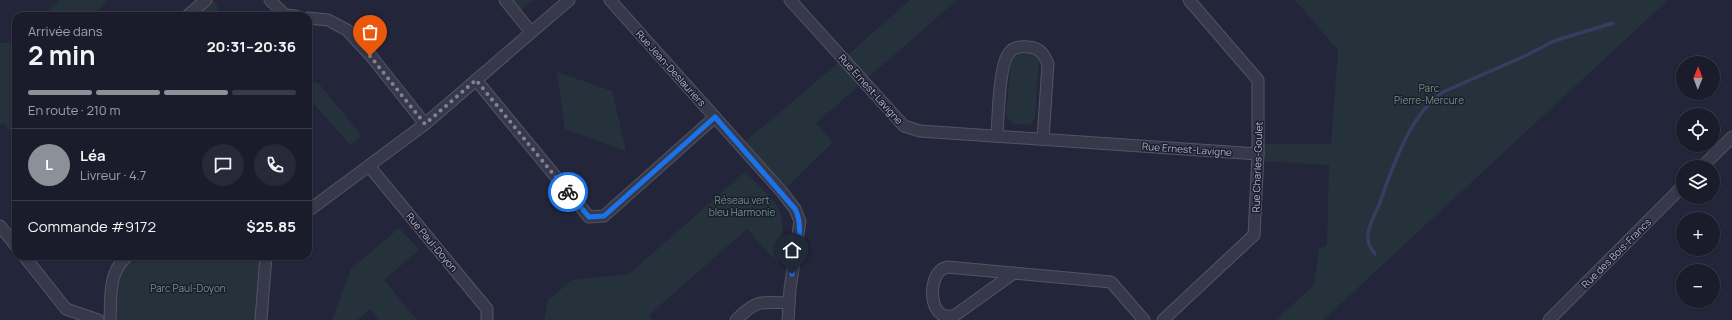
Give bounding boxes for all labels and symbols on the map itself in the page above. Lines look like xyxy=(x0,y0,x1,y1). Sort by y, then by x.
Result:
pin xyxy=(353,15,387,56)
street label: Rue Jean-Deslauriers xyxy=(633,27,709,109)
street label: Rue Ernest-Lavigne xyxy=(836,51,906,127)
north arrow xyxy=(1676,56,1720,100)
park label: Parc Pierre-Mercure xyxy=(1394,81,1464,107)
street label: Rue Charles-Goulet xyxy=(1248,121,1266,213)
street label: Rue Ernest-Lavigne xyxy=(1142,139,1233,159)
courier xyxy=(548,172,588,212)
park label: Réseau vert bleu Harmonie xyxy=(709,193,775,219)
street label: Rue Paul-Doyon xyxy=(403,209,461,275)
street label: Rue des Bois-Francs xyxy=(1578,215,1654,291)
pin xyxy=(775,233,809,274)
park label: Parc Paul-Doyon xyxy=(150,281,226,295)

